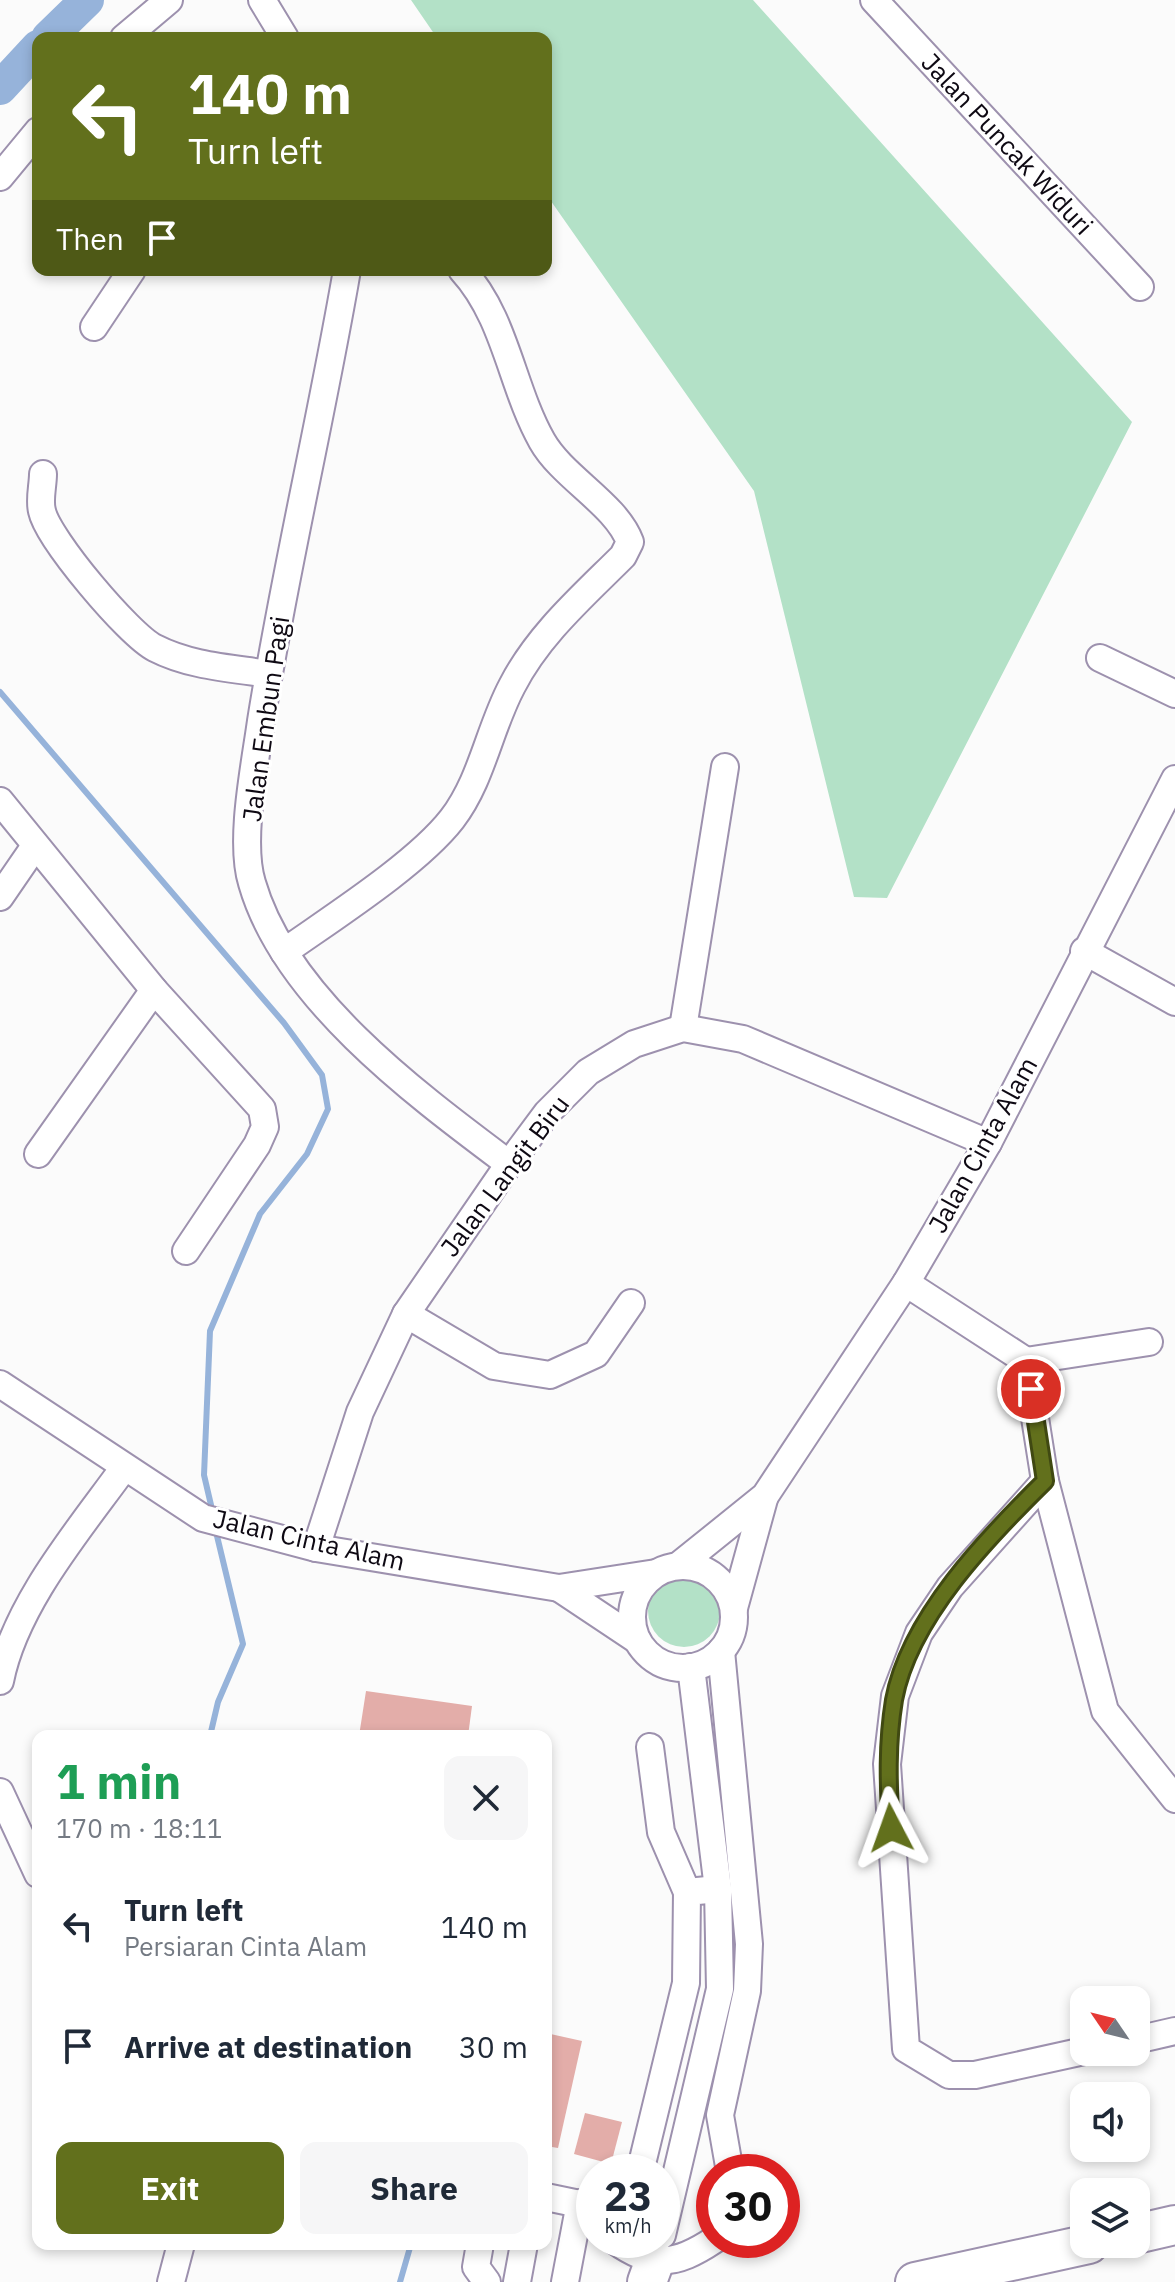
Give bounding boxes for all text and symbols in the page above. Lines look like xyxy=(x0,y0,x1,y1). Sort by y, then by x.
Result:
street label: Jalan Puncak Widuri xyxy=(915,45,1101,241)
text: 140 m xyxy=(188,57,352,129)
icon: left xyxy=(56,64,160,168)
text: Turn left xyxy=(188,127,323,174)
icon: arrive xyxy=(140,216,184,260)
text: Then xyxy=(56,219,124,258)
street label: Jalan Embun Pagi xyxy=(234,614,296,824)
street label: Jalan Cinta Alam xyxy=(920,1051,1044,1238)
street label: Jalan Langit Biru xyxy=(432,1088,576,1263)
pin xyxy=(997,1355,1065,1423)
icon: arrive xyxy=(1009,1367,1053,1411)
street label: Jalan Cinta Alam xyxy=(210,1500,408,1578)
text: 1 min xyxy=(56,1750,181,1812)
button: close xyxy=(444,1756,528,1840)
position arrow xyxy=(849,1786,933,1870)
text: 170 m · 18:11 xyxy=(56,1811,222,1845)
text: Turn left xyxy=(124,1890,243,1929)
icon: left xyxy=(56,1904,100,1948)
text: 140 m xyxy=(441,1907,528,1946)
text: Persiaran Cinta Alam xyxy=(124,1929,367,1963)
north arrow xyxy=(1070,1986,1150,2066)
map controls xyxy=(1070,1986,1150,2258)
icon: arrive xyxy=(56,2024,100,2068)
text: Arrive at destination xyxy=(124,2027,412,2066)
text: 30 m xyxy=(459,2027,528,2066)
button: sound xyxy=(1070,2082,1150,2162)
button: Exit xyxy=(56,2142,284,2234)
button: Share xyxy=(300,2142,528,2234)
speed limit sign: 30 xyxy=(696,2154,800,2258)
text: 23 xyxy=(604,2170,652,2222)
button: layers xyxy=(1070,2178,1150,2258)
text: km/h xyxy=(604,2212,652,2239)

